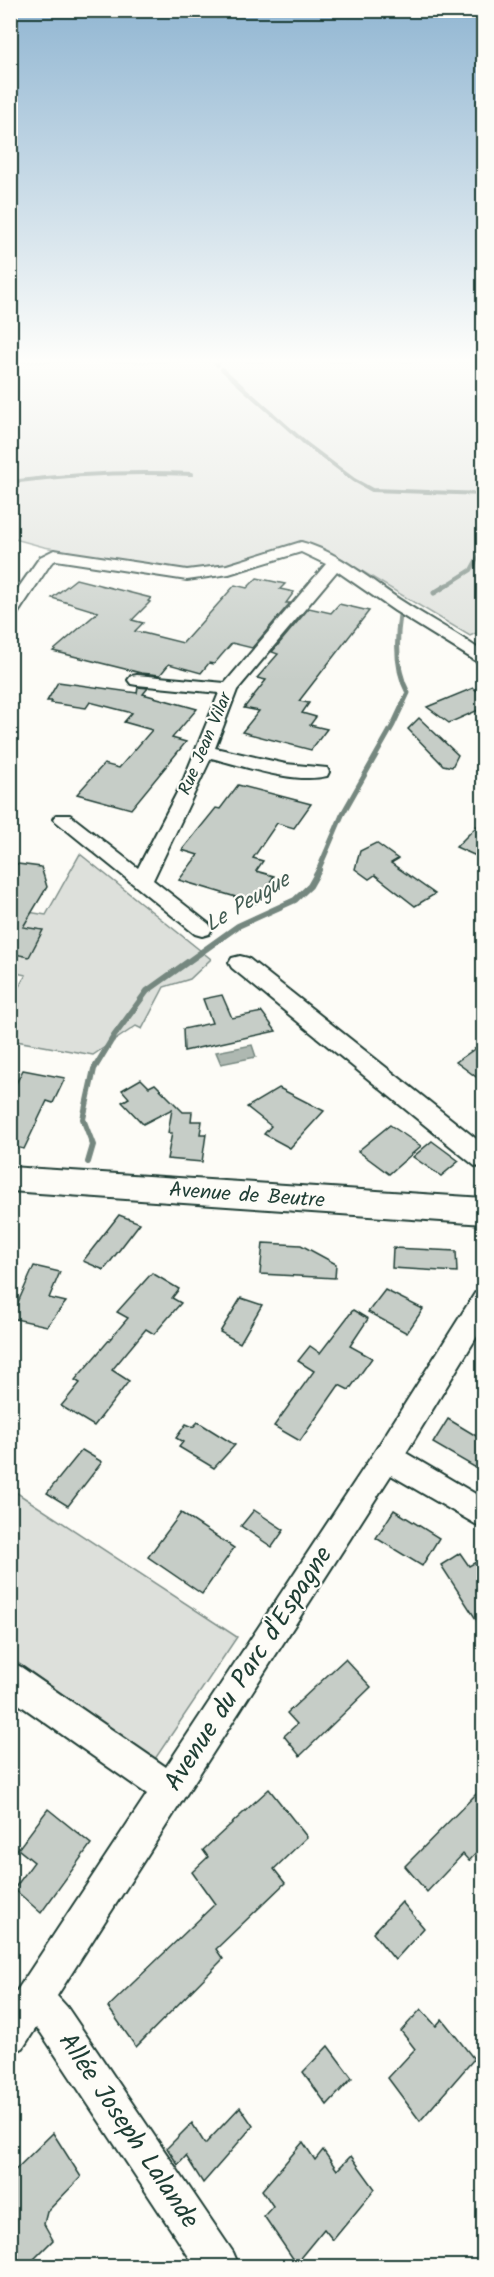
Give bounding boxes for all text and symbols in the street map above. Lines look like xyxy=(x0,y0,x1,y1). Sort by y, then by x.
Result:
street label: Rue Jean Vilar xyxy=(171,687,241,800)
water label: Le Peugue xyxy=(199,863,299,942)
street label: Avenue de Beutre xyxy=(168,1174,327,1218)
street label: Avenue du Parc d'Espagne xyxy=(154,1538,344,1800)
street label: Allée Joseph Lalande xyxy=(47,2024,210,2238)

